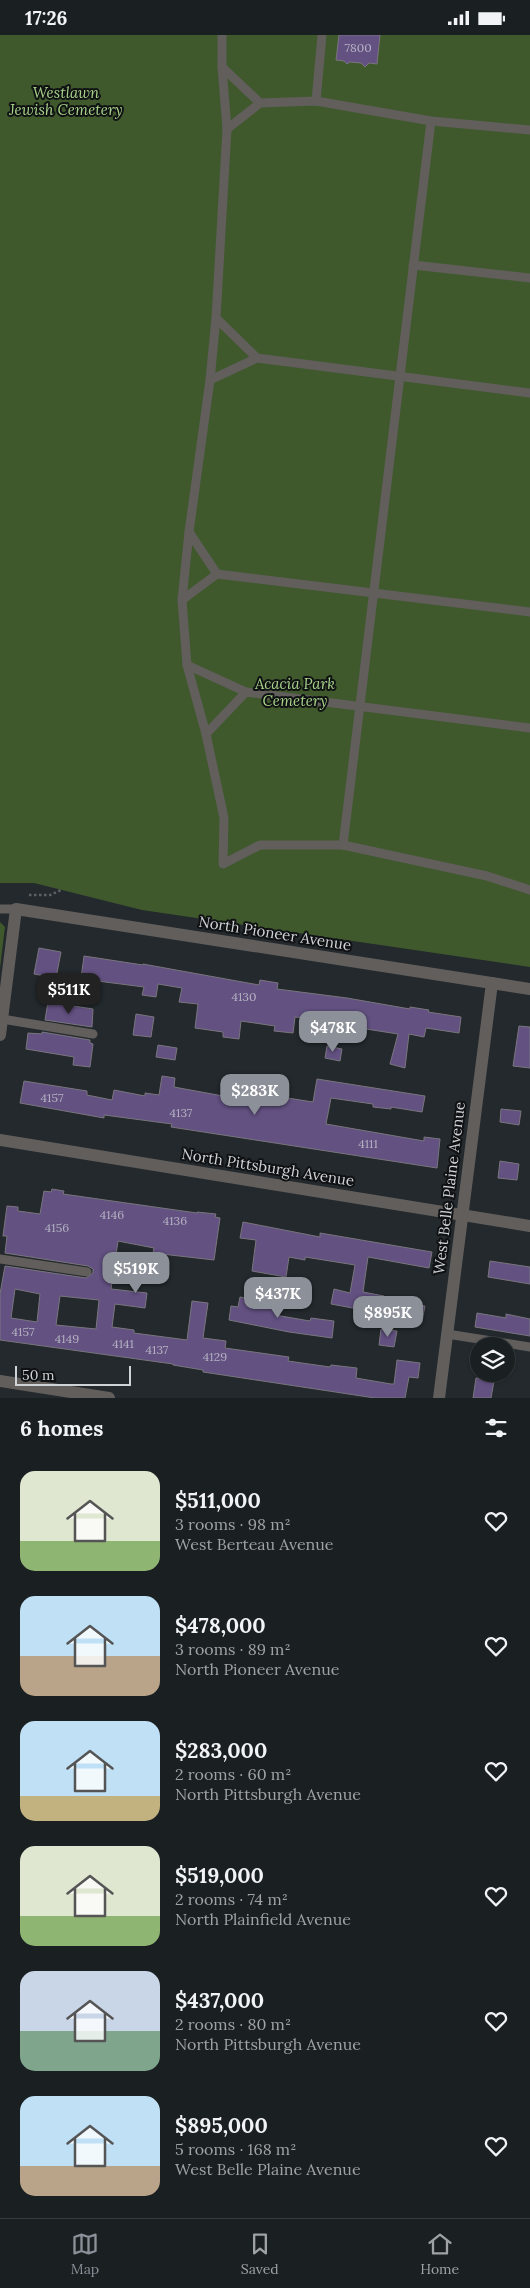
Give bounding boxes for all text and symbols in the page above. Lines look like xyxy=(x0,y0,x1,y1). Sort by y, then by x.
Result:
text: 17:26 xyxy=(25,6,67,30)
house number: 7800 xyxy=(344,40,372,55)
park label: Westlawn Jewish Cemetery xyxy=(8,83,123,119)
park label: Acacia Park Cemetery xyxy=(254,674,335,710)
street label: North Pioneer Avenue xyxy=(197,912,353,954)
pin: $511K xyxy=(34,973,104,1015)
text: $511K xyxy=(48,979,90,999)
house number: 4130 xyxy=(231,989,257,1004)
pin: $478K xyxy=(298,1011,368,1053)
text: $478K xyxy=(310,1017,356,1037)
pin: $283K xyxy=(220,1073,290,1116)
text: $283K xyxy=(231,1080,279,1100)
house number: 4157 xyxy=(41,1090,64,1105)
street label: West Belle Plaine Avenue xyxy=(429,1100,469,1276)
house number: 4137 xyxy=(170,1105,193,1120)
house number: 4111 xyxy=(358,1136,378,1151)
street label: North Pittsburgh Avenue xyxy=(180,1144,356,1190)
house number: 4146 xyxy=(100,1207,124,1222)
house number: 4136 xyxy=(163,1213,187,1228)
house number: 4156 xyxy=(45,1220,69,1235)
pin: $519K xyxy=(101,1251,171,1294)
text: $519K xyxy=(113,1258,159,1278)
pin: $437K xyxy=(243,1277,313,1319)
text: $437K xyxy=(255,1283,301,1303)
pin: $895K xyxy=(353,1295,423,1338)
text: $895K xyxy=(364,1302,412,1322)
house number: 4157 xyxy=(12,1324,35,1339)
house number: 4149 xyxy=(55,1331,79,1346)
house number: 4141 xyxy=(112,1336,134,1351)
map controls xyxy=(470,1337,515,1382)
button: layers xyxy=(470,1337,515,1382)
house number: 4137 xyxy=(146,1342,169,1357)
house number: 4129 xyxy=(203,1349,227,1364)
scale bar xyxy=(15,1363,131,1386)
text: 50 m xyxy=(22,1366,55,1384)
icon: filters xyxy=(482,1414,510,1442)
text: 6 homes xyxy=(20,1415,103,1442)
text: $511,000 xyxy=(175,1487,261,1514)
icon: home xyxy=(60,1491,120,1551)
icon: heart xyxy=(482,1507,510,1535)
text: 3 rooms · 98 m² xyxy=(175,1514,291,1534)
text: West Berteau Avenue xyxy=(175,1534,334,1554)
text: $478,000 xyxy=(175,1612,266,1639)
icon: home xyxy=(60,1616,120,1676)
icon: heart xyxy=(482,1632,510,1660)
text: 3 rooms · 89 m² xyxy=(175,1639,291,1659)
text: North Pioneer Avenue xyxy=(175,1659,339,1679)
text: $283,000 xyxy=(175,1737,267,1764)
icon: home xyxy=(60,1741,120,1801)
icon: heart xyxy=(482,1757,510,1785)
text: 2 rooms · 60 m² xyxy=(175,1764,291,1784)
text: North Pittsburgh Avenue xyxy=(175,1784,361,1804)
text: $519,000 xyxy=(175,1862,264,1889)
icon: home xyxy=(60,1866,120,1926)
icon: heart xyxy=(482,1882,510,1910)
text: 2 rooms · 74 m² xyxy=(175,1889,288,1909)
text: North Plainfield Avenue xyxy=(175,1909,351,1929)
text: $437,000 xyxy=(175,1987,264,2014)
icon: home xyxy=(60,1991,120,2051)
icon: heart xyxy=(482,2007,510,2035)
text: 2 rooms · 80 m² xyxy=(175,2014,291,2034)
text: North Pittsburgh Avenue xyxy=(175,2034,361,2054)
text: $895,000 xyxy=(175,2112,268,2139)
icon: home xyxy=(60,2116,120,2176)
icon: heart xyxy=(482,2132,510,2160)
text: 5 rooms · 168 m² xyxy=(175,2139,296,2159)
text: West Belle Plaine Avenue xyxy=(175,2159,361,2179)
tab: Map xyxy=(71,2230,99,2278)
tab: Saved xyxy=(241,2230,279,2278)
tab: Home xyxy=(420,2230,459,2278)

